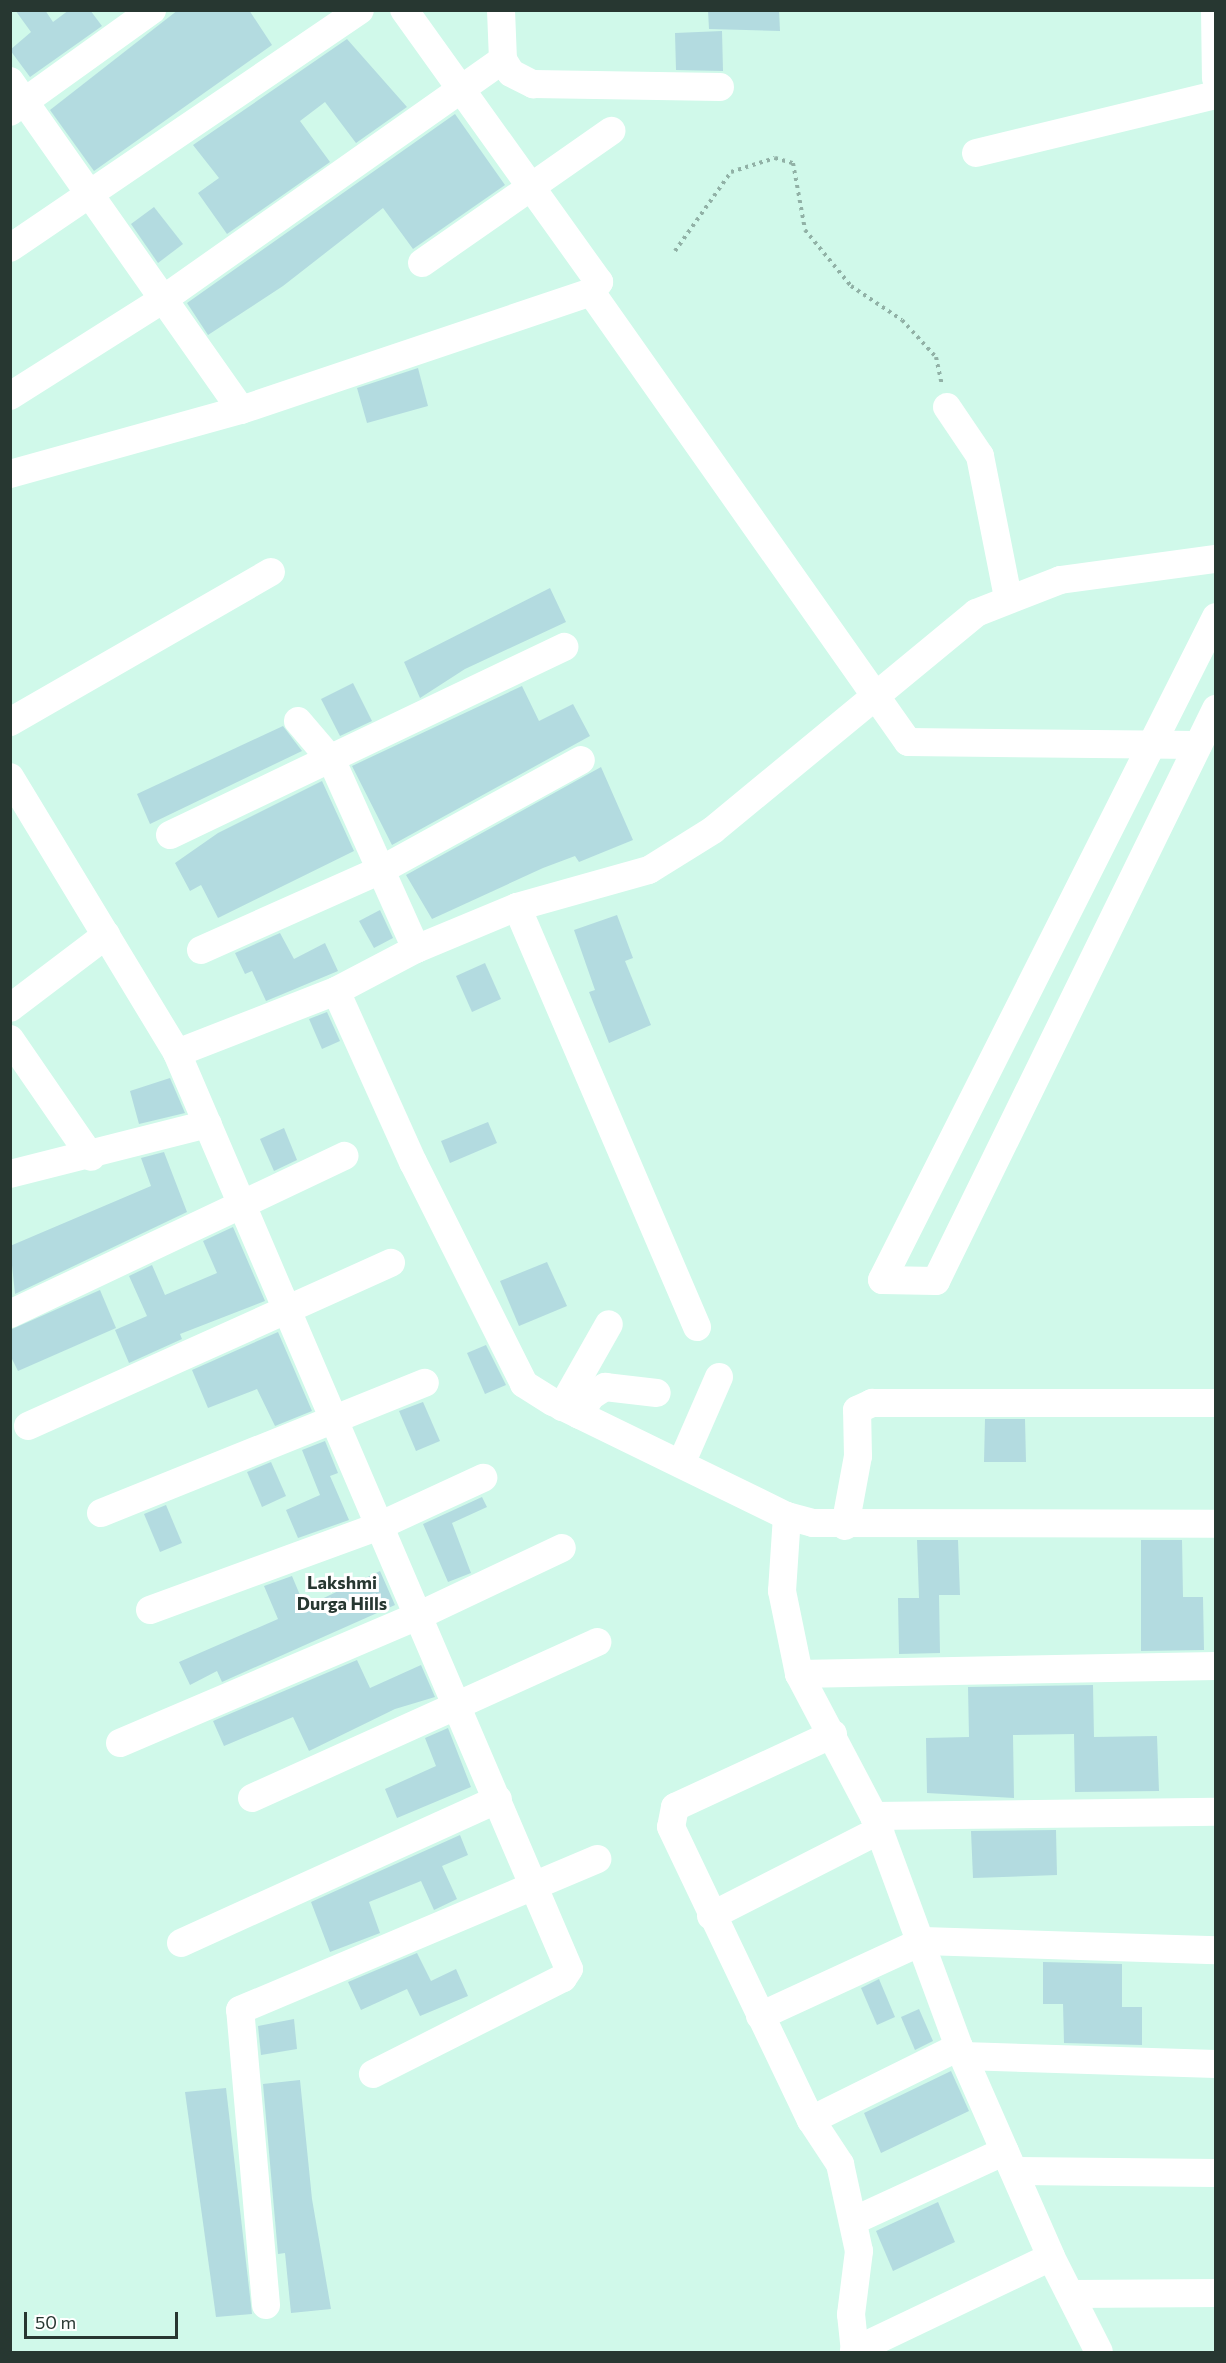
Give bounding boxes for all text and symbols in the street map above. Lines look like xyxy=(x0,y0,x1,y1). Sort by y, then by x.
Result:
district label: Lakshmi Durga Hills xyxy=(297,1572,387,1614)
scale bar xyxy=(27,2300,182,2338)
text: 50 m xyxy=(35,2311,76,2333)

